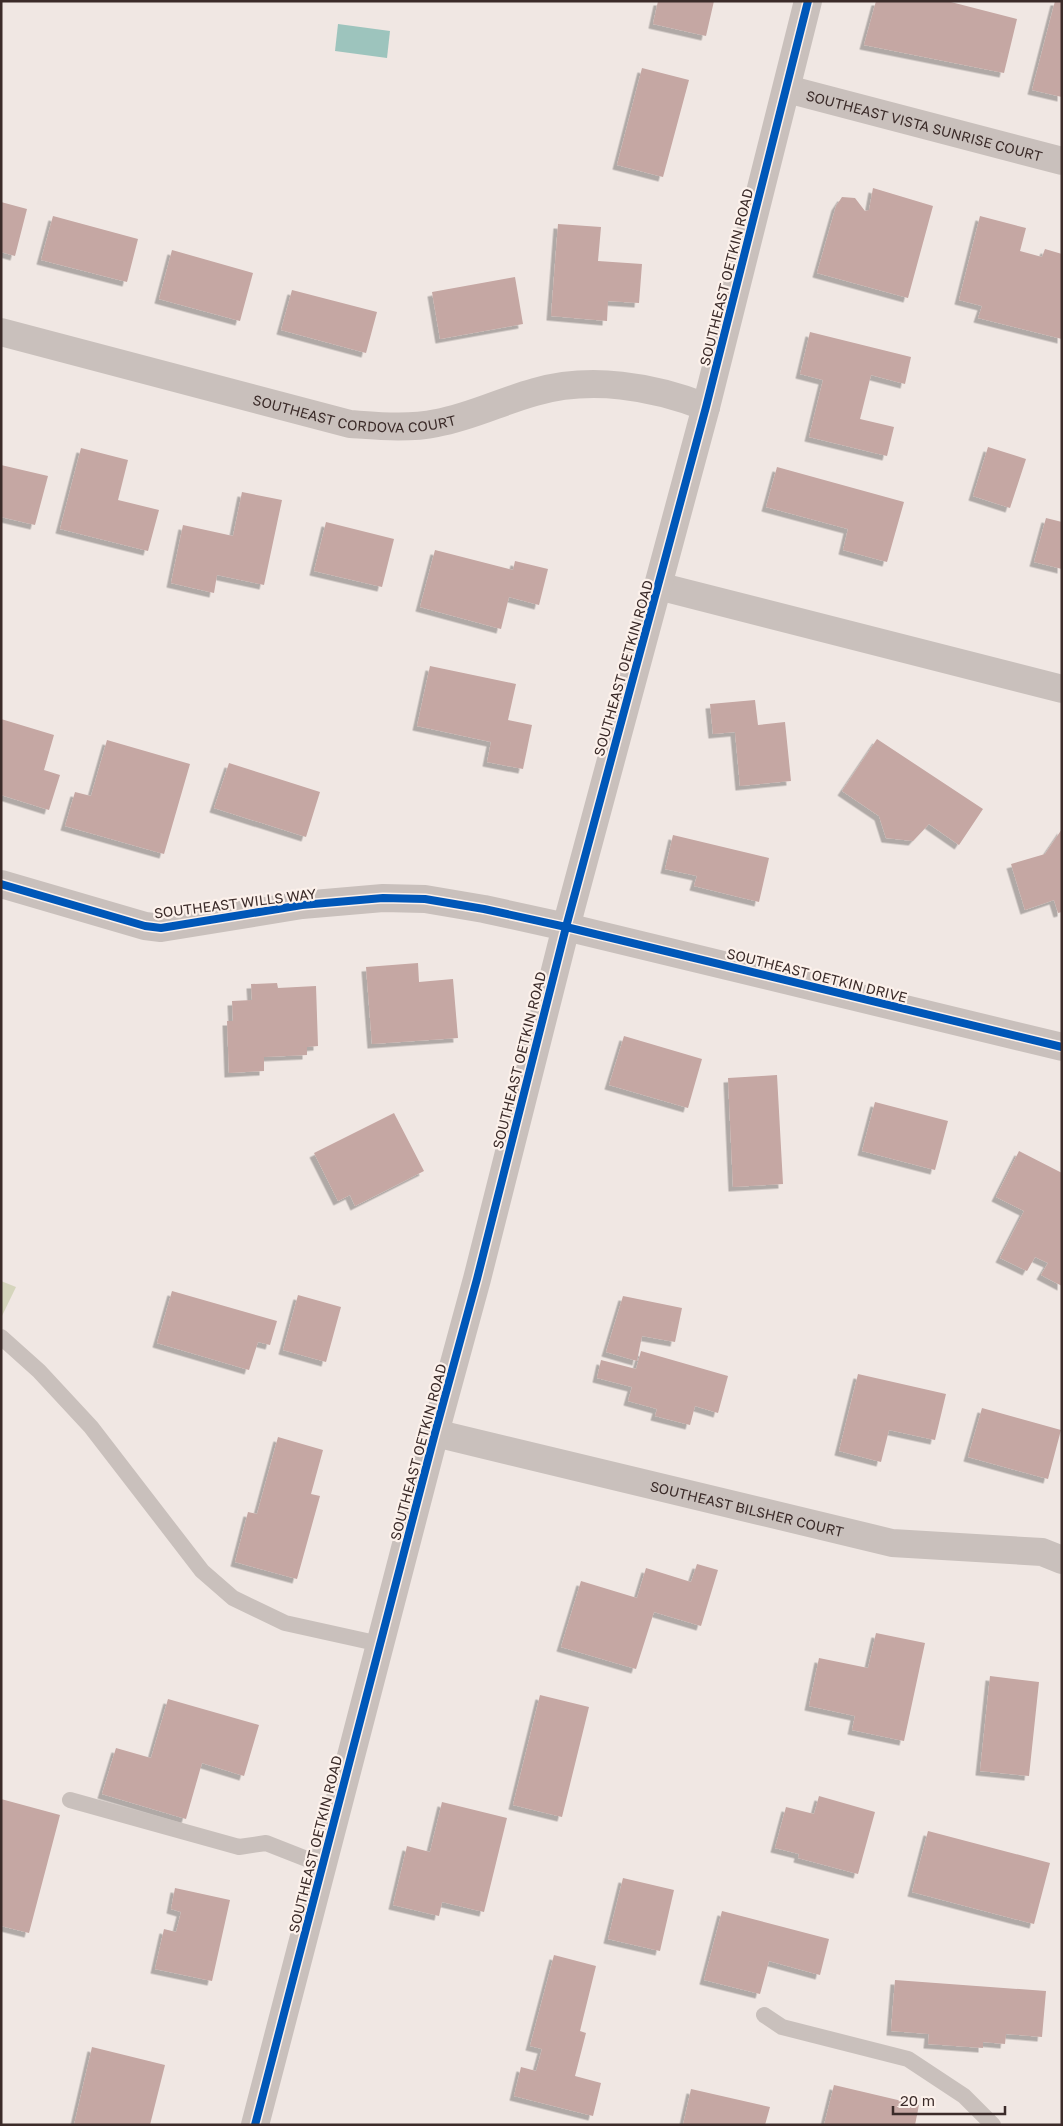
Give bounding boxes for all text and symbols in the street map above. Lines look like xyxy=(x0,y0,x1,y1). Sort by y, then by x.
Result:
street label: SOUTHEAST VISTA SUNRISE COURT xyxy=(804,86,1045,164)
street label: SOUTHEAST OETKIN ROAD xyxy=(696,186,756,368)
street label: SOUTHEAST CORDOVA COURT xyxy=(251,390,458,435)
street label: SOUTHEAST OETKIN ROAD xyxy=(590,578,656,758)
street label: SOUTHEAST WILLS WAY xyxy=(153,885,317,921)
street label: SOUTHEAST OETKIN DRIVE xyxy=(725,944,909,1006)
street label: SOUTHEAST OETKIN ROAD xyxy=(489,969,549,1151)
street label: SOUTHEAST OETKIN ROAD xyxy=(386,1362,450,1542)
street label: SOUTHEAST BILSHER COURT xyxy=(649,1477,846,1540)
street label: SOUTHEAST OETKIN ROAD xyxy=(285,1753,345,1935)
scale bar xyxy=(893,2084,1006,2116)
text: 20 m xyxy=(900,2091,935,2109)

